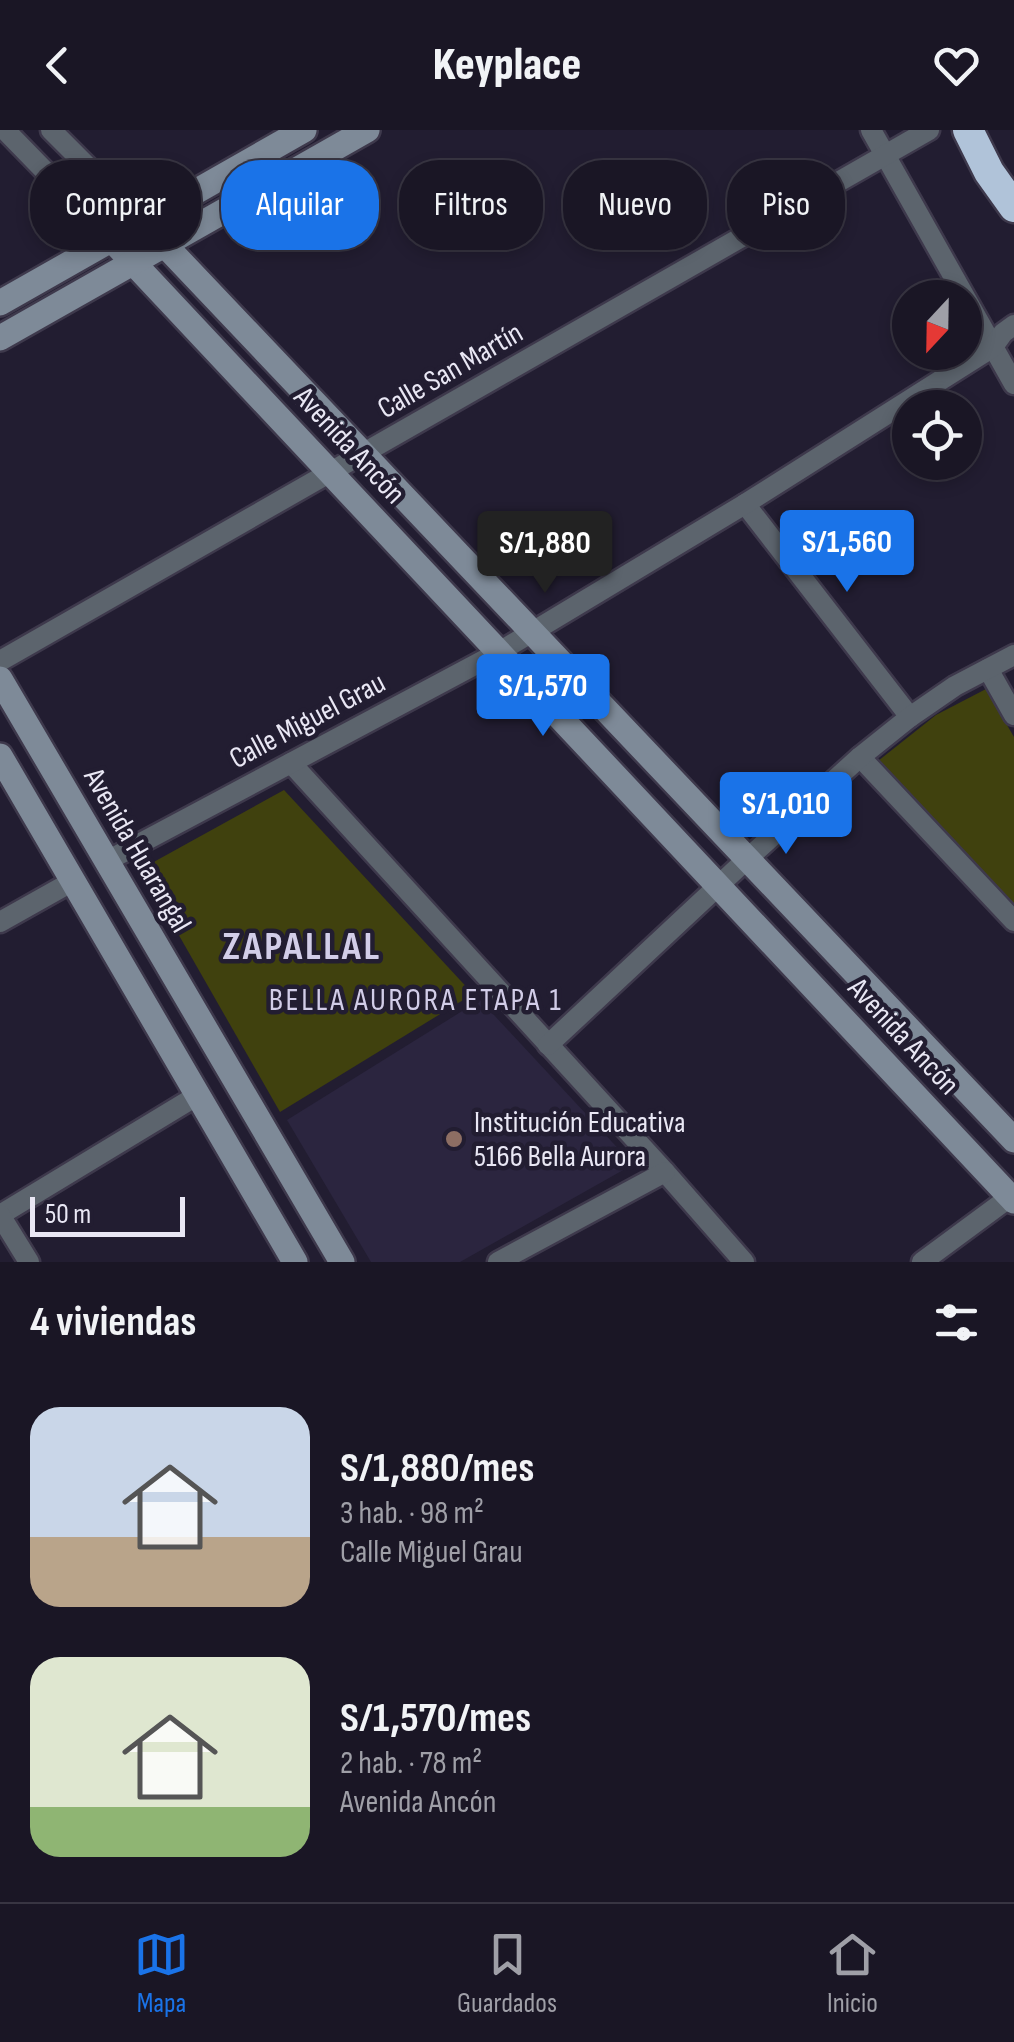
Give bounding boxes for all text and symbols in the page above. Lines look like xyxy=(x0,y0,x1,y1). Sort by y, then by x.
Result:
icon: back xyxy=(30,38,85,93)
text: Keyplace xyxy=(433,38,581,93)
icon: heart xyxy=(929,38,984,93)
chip: Comprar xyxy=(30,160,201,250)
chip: Alquilar xyxy=(221,160,379,250)
chip: Filtros xyxy=(399,160,543,250)
chip: Nuevo xyxy=(563,160,707,250)
chip: Piso xyxy=(727,160,845,250)
north arrow xyxy=(892,280,982,370)
map controls xyxy=(892,280,982,480)
street label: Calle San Martín xyxy=(372,315,529,427)
street label: Avenida Ancón xyxy=(285,379,412,512)
button: locate xyxy=(892,390,982,480)
pin: S/1,560 xyxy=(755,510,939,595)
pin: S/1,880 xyxy=(453,511,637,596)
text: S/1,560 xyxy=(802,523,892,562)
text: S/1,880 xyxy=(499,524,591,563)
pin: S/1,570 xyxy=(451,654,635,739)
street label: Calle Miguel Grau xyxy=(223,665,391,777)
text: S/1,570 xyxy=(499,667,587,706)
street label: Avenida Huarangal xyxy=(75,761,199,939)
pin: S/1,010 xyxy=(694,772,878,857)
text: S/1,010 xyxy=(742,785,830,824)
district label: ZAPALLAL xyxy=(222,923,382,971)
street label: Avenida Ancón xyxy=(839,970,966,1103)
district label: BELLA AURORA ETAPA 1 xyxy=(269,981,563,1020)
place label: Institución Educativa 5166 Bella Aurora xyxy=(474,1105,686,1175)
marker: Institución Educativa 5166 Bella Aurora xyxy=(443,1128,465,1150)
scale bar xyxy=(30,1192,185,1236)
text: 50 m xyxy=(45,1198,91,1231)
icon: filters xyxy=(929,1295,984,1350)
text: 4 viviendas xyxy=(30,1297,197,1348)
text: S/1,880/mes xyxy=(340,1443,534,1494)
icon: home xyxy=(110,1447,230,1567)
text: 3 hab. · 98 m² xyxy=(340,1494,484,1533)
text: Calle Miguel Grau xyxy=(340,1533,523,1572)
text: S/1,570/mes xyxy=(340,1693,531,1744)
icon: home xyxy=(110,1697,230,1817)
text: 2 hab. · 78 m² xyxy=(340,1744,482,1783)
text: Avenida Ancón xyxy=(340,1783,496,1822)
tab: Mapa xyxy=(134,1927,189,2020)
tab: Guardados xyxy=(457,1927,557,2020)
tab: Inicio xyxy=(825,1927,880,2020)

